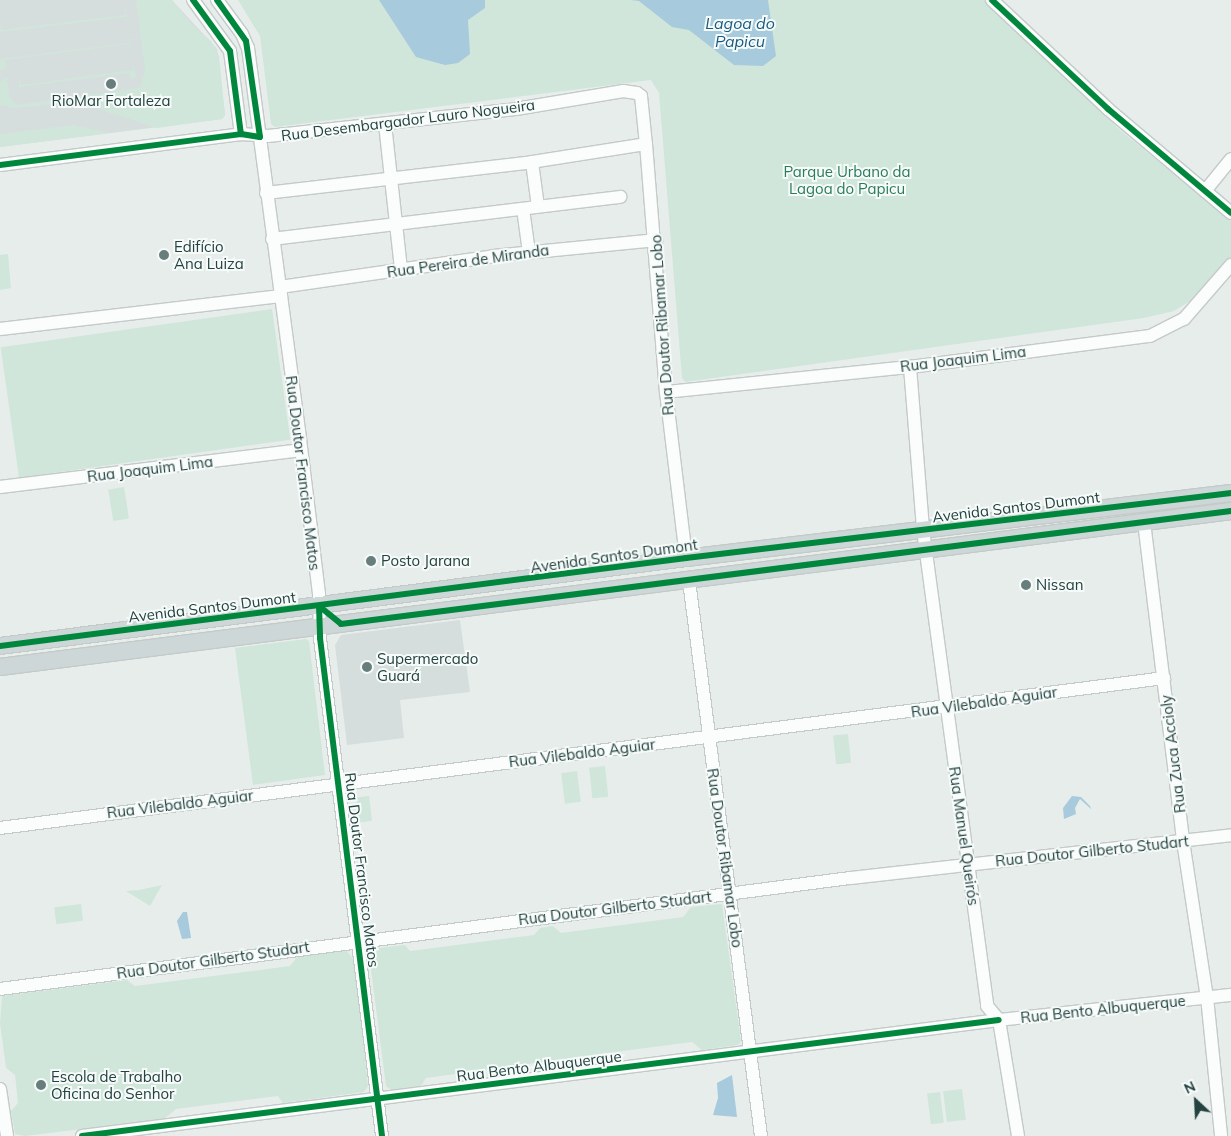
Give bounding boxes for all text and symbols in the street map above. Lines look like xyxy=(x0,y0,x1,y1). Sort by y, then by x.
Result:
water label: Lagoa do Papicu xyxy=(705,13,775,51)
marker: RioMar Fortaleza xyxy=(105,78,117,90)
place label: RioMar Fortaleza xyxy=(52,92,170,110)
street label: Rua Desembargador Lauro Nogueira xyxy=(280,95,536,145)
park label: Parque Urbano da Lagoa do Papicu xyxy=(783,162,911,197)
street label: Rua Doutor Ribamar Lobo xyxy=(647,234,677,416)
place label: Edifício Ana Luiza xyxy=(174,237,244,272)
street label: Rua Pereira de Miranda xyxy=(386,241,550,281)
marker: Edifício Ana Luiza xyxy=(158,249,170,261)
street label: Rua Joaquim Lima xyxy=(899,342,1027,376)
street label: Rua Doutor Francisco Matos xyxy=(282,375,324,571)
street label: Rua Joaquim Lima xyxy=(86,452,214,486)
street label: Avenida Santos Dumont xyxy=(931,488,1101,526)
street label: Avenida Santos Dumont xyxy=(529,535,699,577)
place label: Posto Jarana xyxy=(381,552,470,570)
marker: Posto Jarana xyxy=(365,555,377,567)
place label: Nissan xyxy=(1036,576,1083,594)
marker: Nissan xyxy=(1020,579,1032,591)
street label: Avenida Santos Dumont xyxy=(127,588,297,626)
place label: Supermercado Guará xyxy=(377,649,478,684)
marker: Supermercado Guará xyxy=(361,661,373,673)
street label: Rua Vilebaldo Aguiar xyxy=(910,683,1058,721)
street label: Rua Zuca Accioly xyxy=(1157,694,1189,814)
street label: Rua Vilebaldo Aguiar xyxy=(508,735,656,771)
street label: Rua Manuel Queirós xyxy=(945,765,983,907)
street label: Rua Doutor Ribamar Lobo xyxy=(703,767,747,949)
street label: Rua Doutor Francisco Matos xyxy=(341,772,383,968)
street label: Rua Vilebaldo Aguiar xyxy=(106,786,254,822)
street label: Rua Doutor Gilberto Studart xyxy=(994,832,1190,870)
street label: Rua Doutor Gilberto Studart xyxy=(517,887,713,929)
street label: Rua Doutor Gilberto Studart xyxy=(115,938,311,982)
street label: Rua Bento Albuquerque xyxy=(1020,991,1186,1027)
street label: Rua Bento Albuquerque xyxy=(456,1047,622,1085)
place label: Escola de Trabalho Oficina do Senhor xyxy=(51,1067,182,1102)
north arrow xyxy=(1171,1076,1221,1126)
text: N xyxy=(1181,1077,1198,1098)
marker: Escola de Trabalho Oficina do Senhor xyxy=(35,1079,47,1091)

